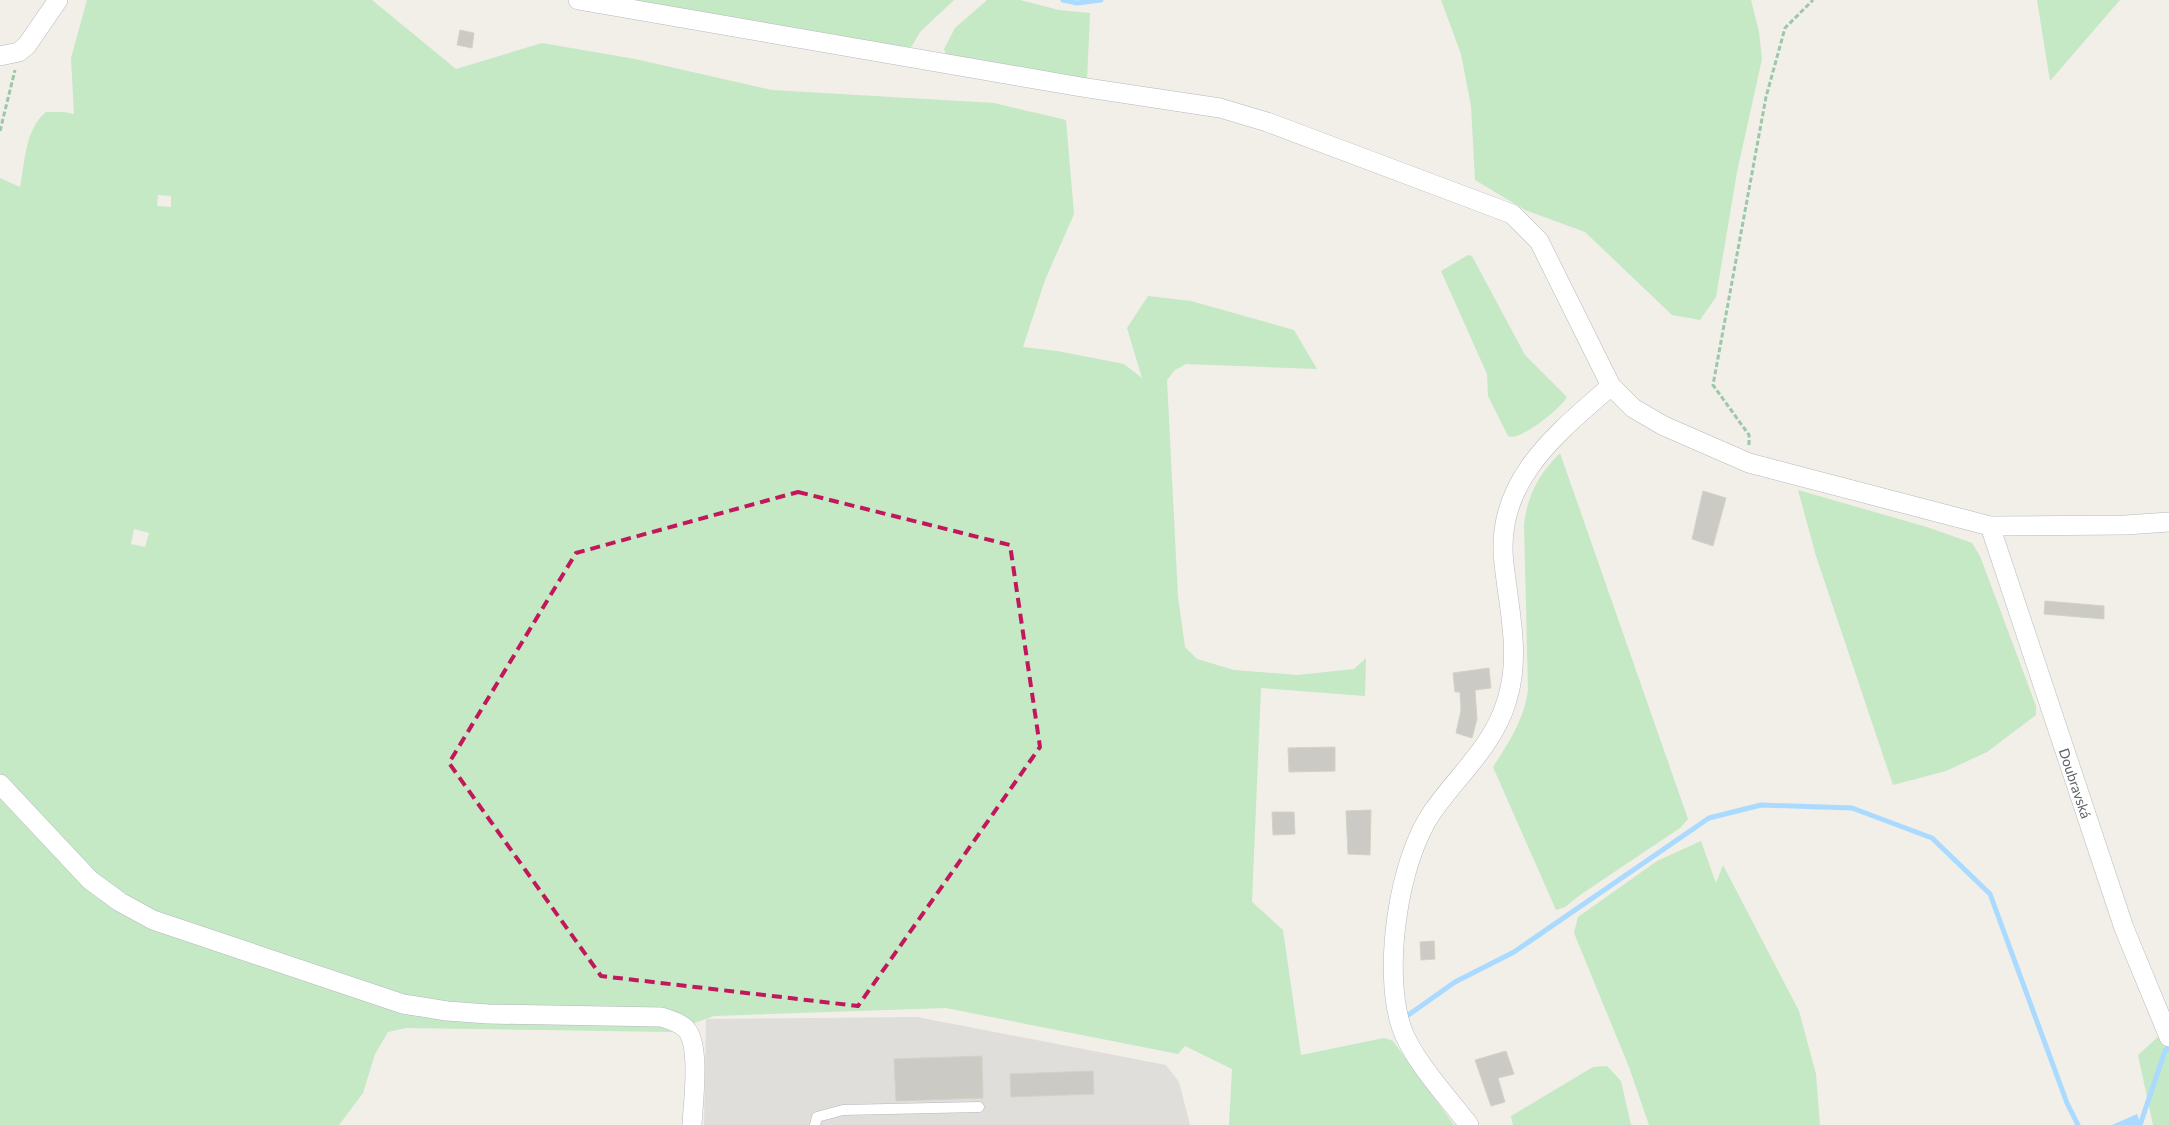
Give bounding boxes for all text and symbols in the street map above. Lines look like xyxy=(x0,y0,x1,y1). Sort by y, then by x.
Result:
street label: Doubravská xyxy=(2056,746,2095,821)

